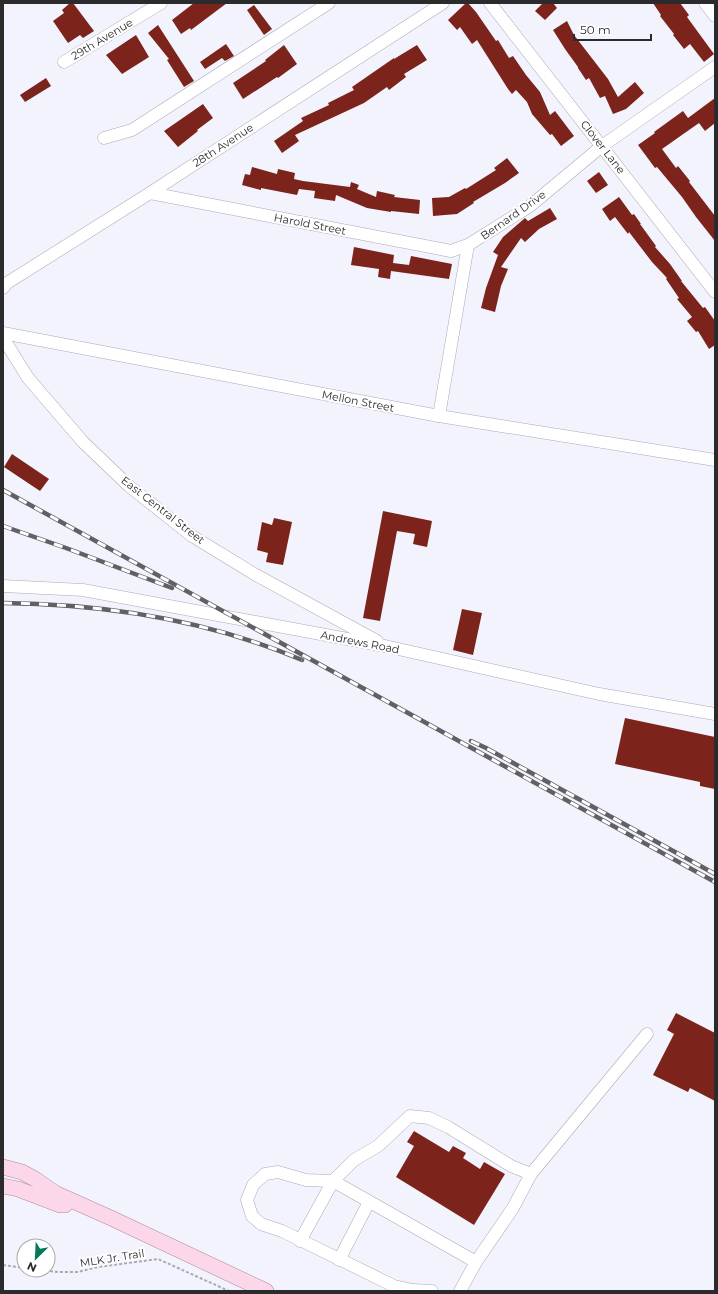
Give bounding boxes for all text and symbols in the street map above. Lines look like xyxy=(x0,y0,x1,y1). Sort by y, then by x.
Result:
street label: 29th Avenue xyxy=(69,15,136,63)
scale bar xyxy=(574,16,651,42)
text: 50 m xyxy=(580,22,611,37)
street label: Clover Lane xyxy=(578,117,629,177)
street label: 28th Avenue xyxy=(190,120,256,170)
street label: Bernard Drive xyxy=(478,187,549,243)
street label: Harold Street xyxy=(273,210,348,238)
street label: Mellon Street xyxy=(321,387,396,415)
street label: East Central Street xyxy=(118,473,208,547)
street label: Andrews Road xyxy=(319,627,401,657)
north arrow xyxy=(16,1238,56,1278)
street label: MLK Jr. Trail xyxy=(79,1246,145,1270)
text: N xyxy=(25,1259,39,1275)

